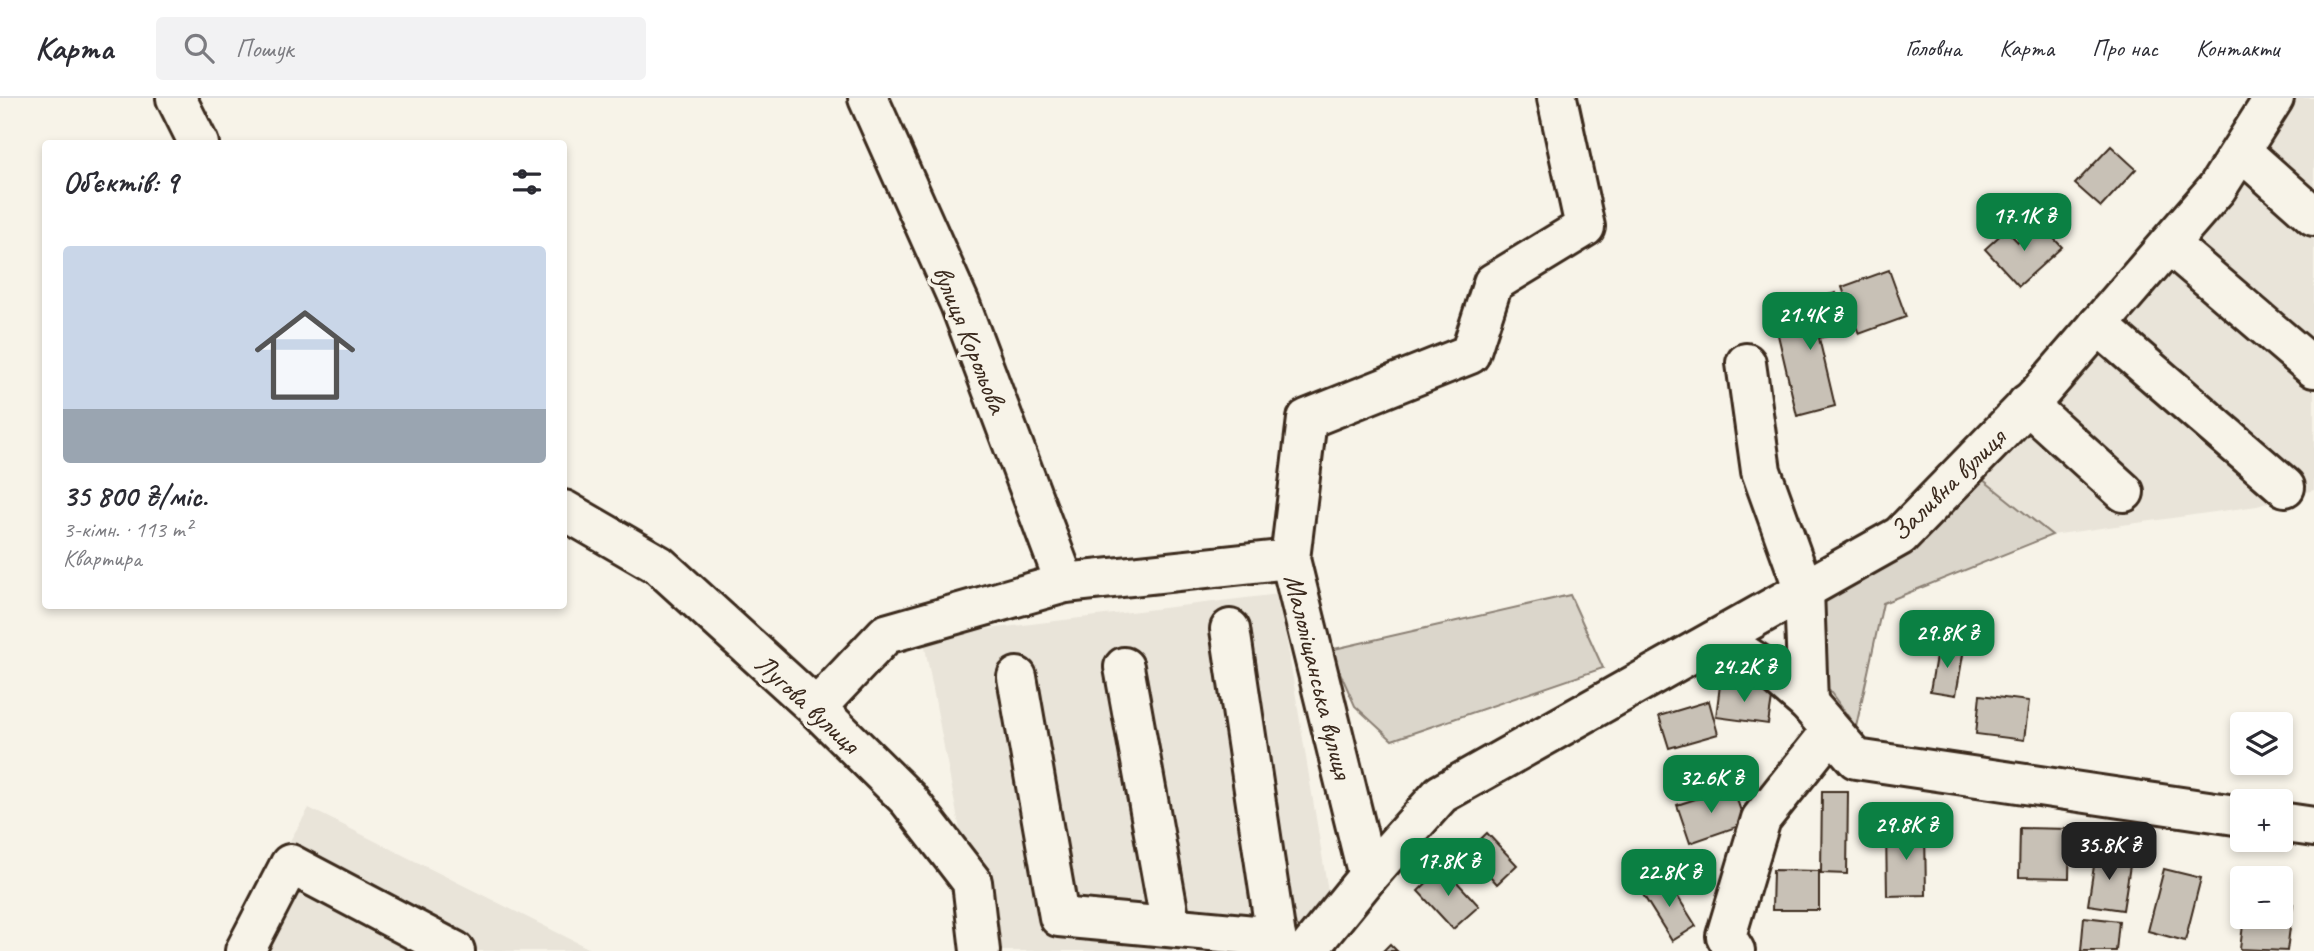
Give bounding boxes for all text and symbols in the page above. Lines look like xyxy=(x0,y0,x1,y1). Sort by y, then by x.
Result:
search box xyxy=(156,17,646,80)
text: Карта xyxy=(35,27,114,69)
icon: search xyxy=(180,29,218,67)
text: Пошук xyxy=(236,32,294,65)
text: Головна xyxy=(1905,33,1961,63)
text: Карта xyxy=(1999,33,2054,63)
text: Про нас xyxy=(2092,33,2158,63)
text: Контакти xyxy=(2196,33,2279,63)
text: Об’єктів: 9 xyxy=(63,163,178,201)
icon: filters xyxy=(508,163,546,201)
pin: 17.1K ₴ xyxy=(1959,194,2089,253)
text: 17.1K ₴ xyxy=(1992,201,2056,230)
street label: вулиця Корольова xyxy=(925,260,1017,420)
icon: home xyxy=(242,292,368,418)
pin: 21.4K ₴ xyxy=(1745,292,1875,352)
text: 21.4K ₴ xyxy=(1778,300,1842,329)
street label: Заливна вулиця xyxy=(1882,419,2014,548)
text: 35 800 ₴/міс. xyxy=(63,477,207,515)
text: 3-кімн. · 113 m² xyxy=(63,515,192,544)
text: Квартира xyxy=(63,544,141,573)
street label: Малоліщанська вулиця xyxy=(1276,570,1361,784)
pin: 29.8K ₴ xyxy=(1882,610,2012,670)
text: 29.8K ₴ xyxy=(1915,618,1979,647)
pin: 24.2K ₴ xyxy=(1679,644,1809,704)
street label: Лугова вулиця xyxy=(748,646,869,762)
text: 24.2K ₴ xyxy=(1712,652,1776,681)
map controls xyxy=(2230,712,2293,929)
button: layers xyxy=(2230,712,2293,775)
pin: 32.6K ₴ xyxy=(1646,756,1776,815)
text: 32.6K ₴ xyxy=(1679,763,1743,792)
button: + xyxy=(2230,789,2293,852)
pin: 29.8K ₴ xyxy=(1841,802,1971,862)
text: 29.8K ₴ xyxy=(1874,810,1938,839)
pin: 35.8K ₴ xyxy=(2044,822,2174,882)
text: 35.8K ₴ xyxy=(2077,830,2141,859)
pin: 17.8K ₴ xyxy=(1383,838,1513,898)
text: 17.8K ₴ xyxy=(1416,846,1480,875)
pin: 22.8K ₴ xyxy=(1604,850,1734,909)
text: 22.8K ₴ xyxy=(1637,857,1701,886)
button: − xyxy=(2230,866,2293,929)

